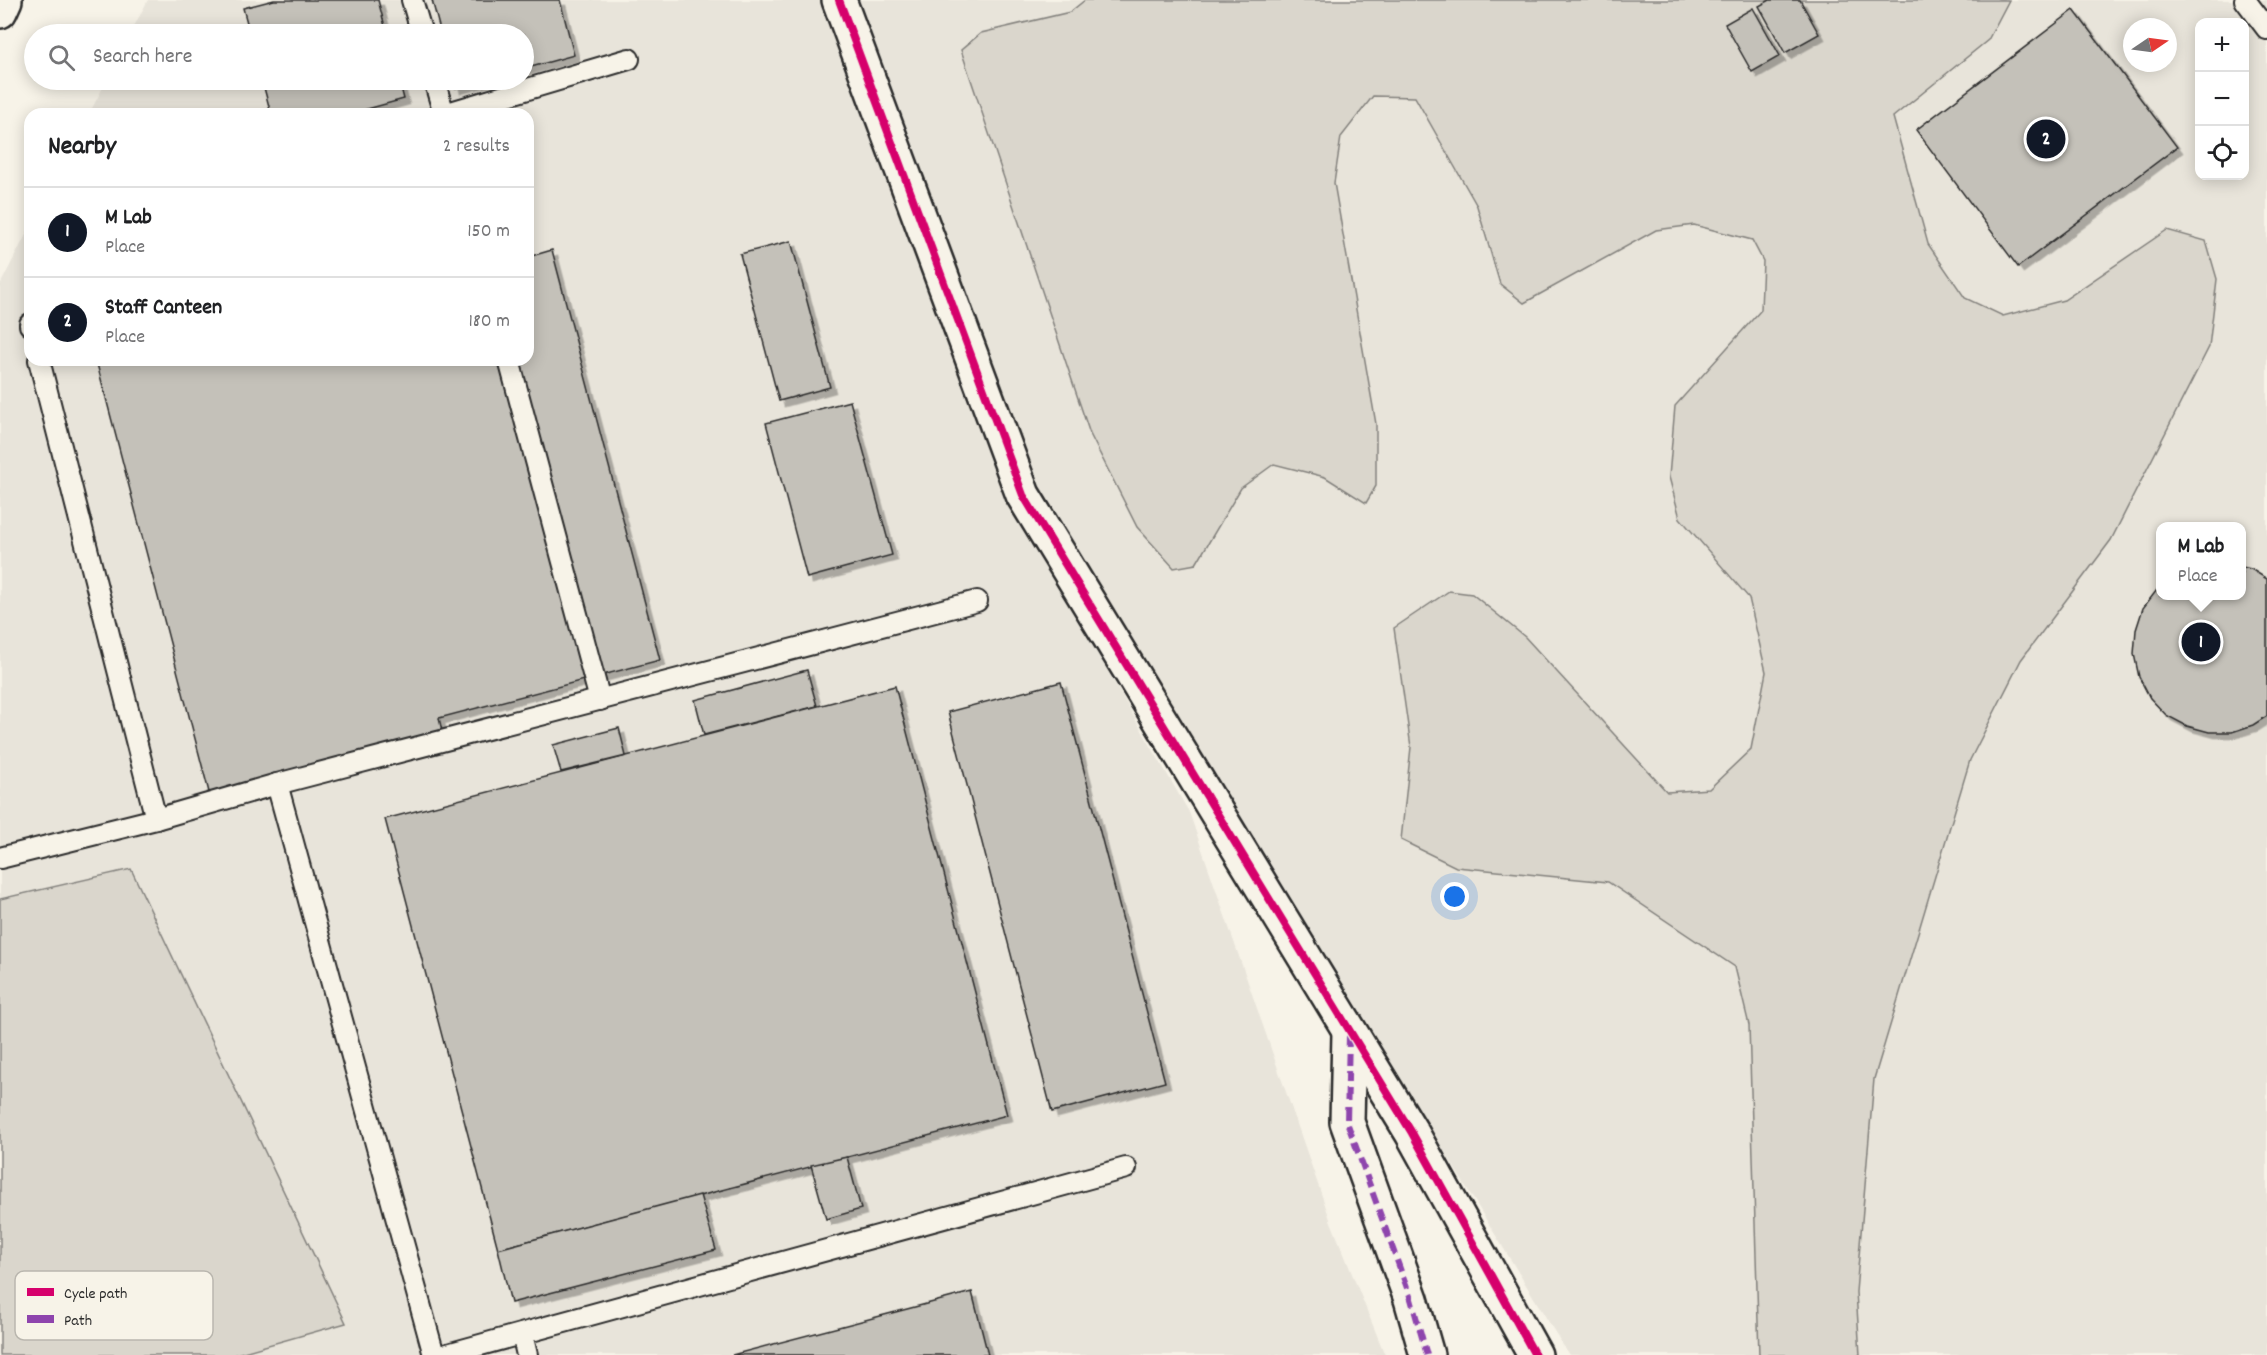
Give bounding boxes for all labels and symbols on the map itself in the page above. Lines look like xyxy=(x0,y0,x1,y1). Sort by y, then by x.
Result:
north arrow xyxy=(2123,18,2177,72)
pin: 2 xyxy=(2026,116,2066,162)
pin: 1 xyxy=(2182,620,2220,664)
your location xyxy=(1440,882,1469,911)
legend xyxy=(15,1271,213,1340)
text: Cycle path xyxy=(64,1283,127,1306)
text: Path xyxy=(64,1310,92,1333)

